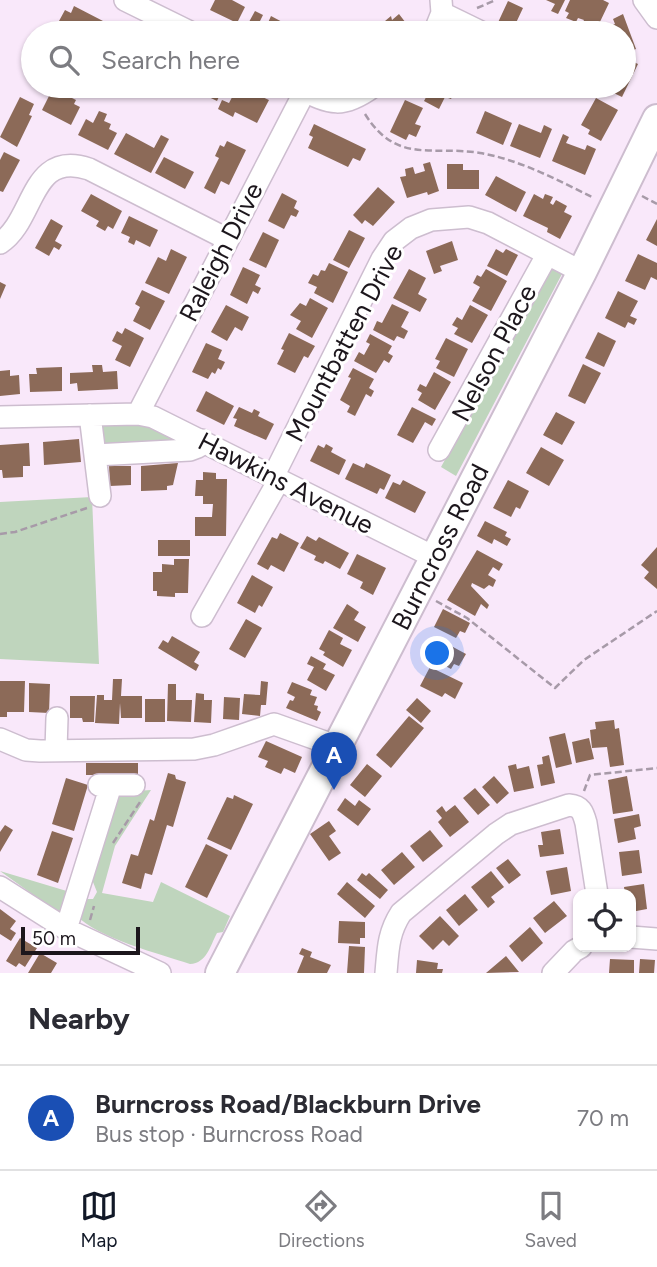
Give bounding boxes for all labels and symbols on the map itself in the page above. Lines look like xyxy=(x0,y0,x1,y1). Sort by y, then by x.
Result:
street label: Raleigh Drive xyxy=(172,177,270,327)
street label: Mountbatten Drive xyxy=(278,239,410,447)
street label: Nelson Place xyxy=(445,279,543,427)
street label: Hawkins Avenue xyxy=(193,425,379,541)
street label: Burncross Road xyxy=(384,459,496,635)
your location xyxy=(420,636,454,670)
pin: A xyxy=(311,732,357,790)
scale bar xyxy=(21,924,140,956)

